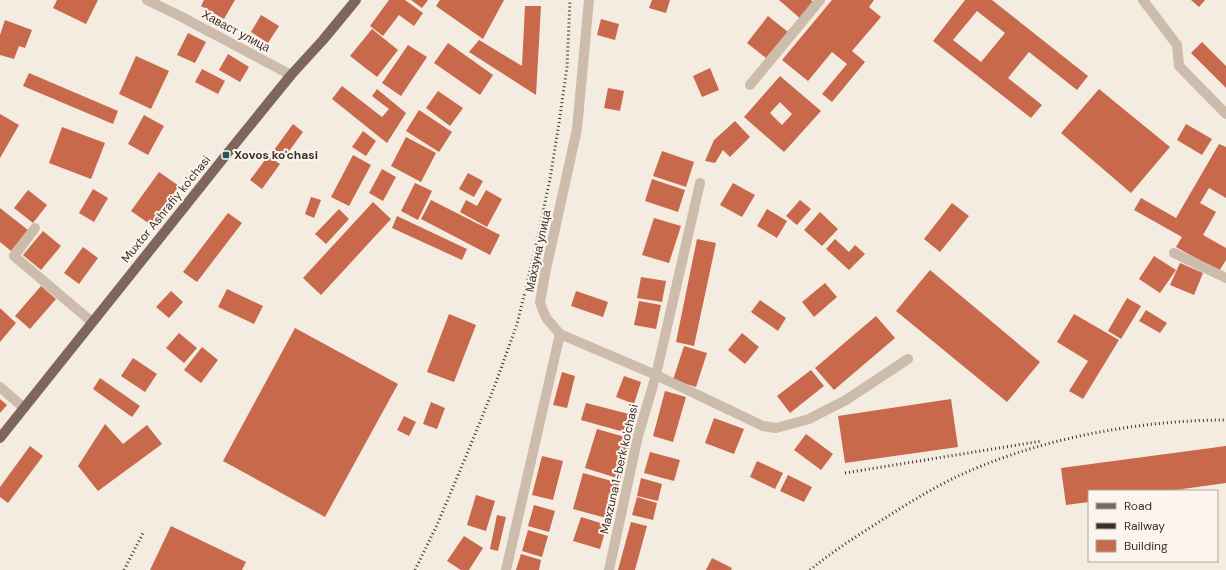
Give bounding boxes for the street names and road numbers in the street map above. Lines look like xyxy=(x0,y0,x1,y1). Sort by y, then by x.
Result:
street label: Хаваст улица xyxy=(199,6,273,56)
street label: Muxtor Ashrafiy ko'chasi xyxy=(118,152,214,266)
street label: Махзуна улица xyxy=(521,208,555,294)
street label: Maxzuna 1-berk ko'chasi xyxy=(596,402,642,535)

